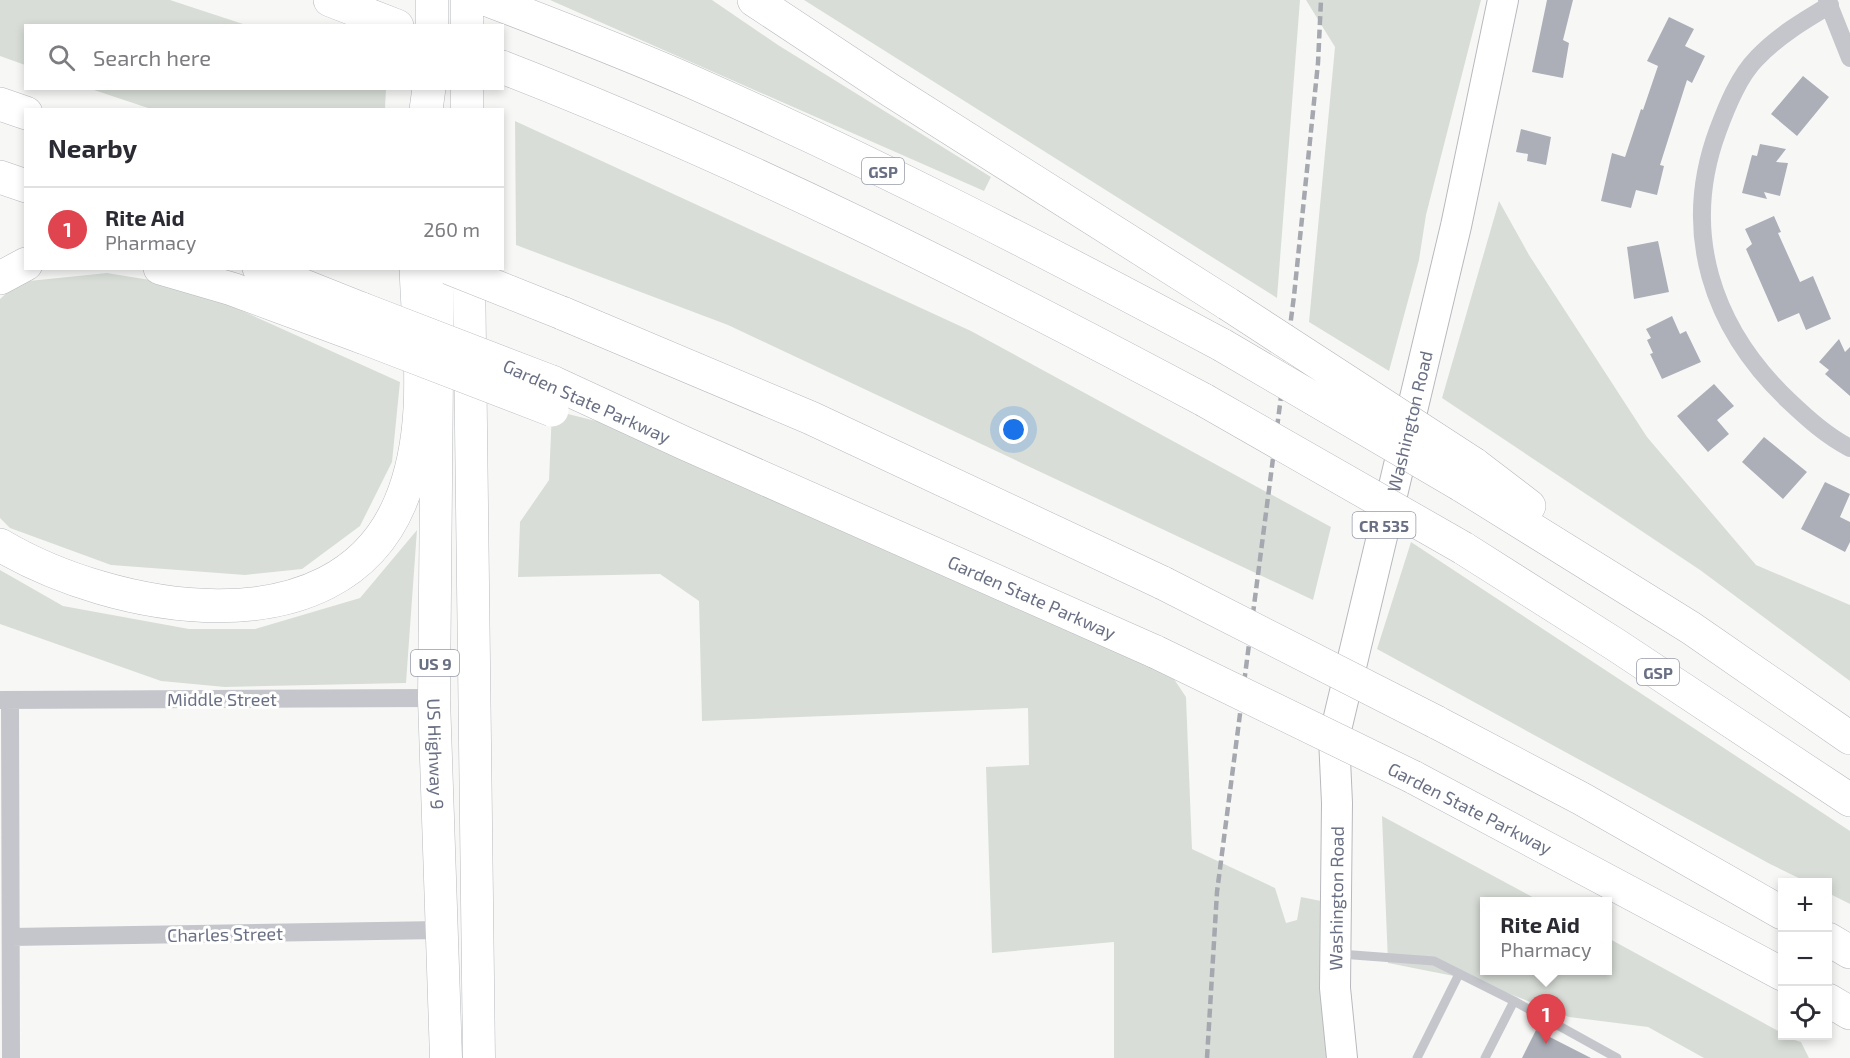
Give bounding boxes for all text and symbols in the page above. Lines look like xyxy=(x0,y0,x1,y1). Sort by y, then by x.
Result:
search box xyxy=(24,24,504,90)
icon: search xyxy=(45,41,78,74)
text: Search here xyxy=(93,44,211,70)
text: Nearby xyxy=(48,132,137,163)
road number: GSP xyxy=(862,158,904,184)
text: Rite Aid xyxy=(105,204,185,230)
text: 1 xyxy=(63,217,72,241)
text: 260 m xyxy=(423,217,480,241)
text: Pharmacy xyxy=(105,230,196,254)
street label: Washington Road xyxy=(1382,348,1437,494)
street label: Garden State Parkway xyxy=(500,354,675,448)
your location xyxy=(999,415,1028,444)
road number: CR 535 xyxy=(1352,512,1416,538)
street label: Garden State Parkway xyxy=(945,550,1120,644)
road number: US 9 xyxy=(411,650,459,676)
road number: GSP xyxy=(1637,659,1679,685)
street label: Middle Street xyxy=(167,688,277,710)
street label: US Highway 9 xyxy=(423,698,449,810)
street label: Garden State Parkway xyxy=(1384,757,1556,859)
street label: Washington Road xyxy=(1324,826,1348,971)
map controls xyxy=(1778,878,1832,1040)
button: + xyxy=(1778,878,1832,932)
popup xyxy=(1480,897,1612,975)
text: Rite Aid xyxy=(1500,911,1580,937)
street label: Charles Street xyxy=(167,922,283,946)
button: − xyxy=(1778,932,1832,986)
text: Pharmacy xyxy=(1500,937,1592,961)
button: locate xyxy=(1778,986,1832,1040)
pin: 1 xyxy=(1526,994,1566,1044)

